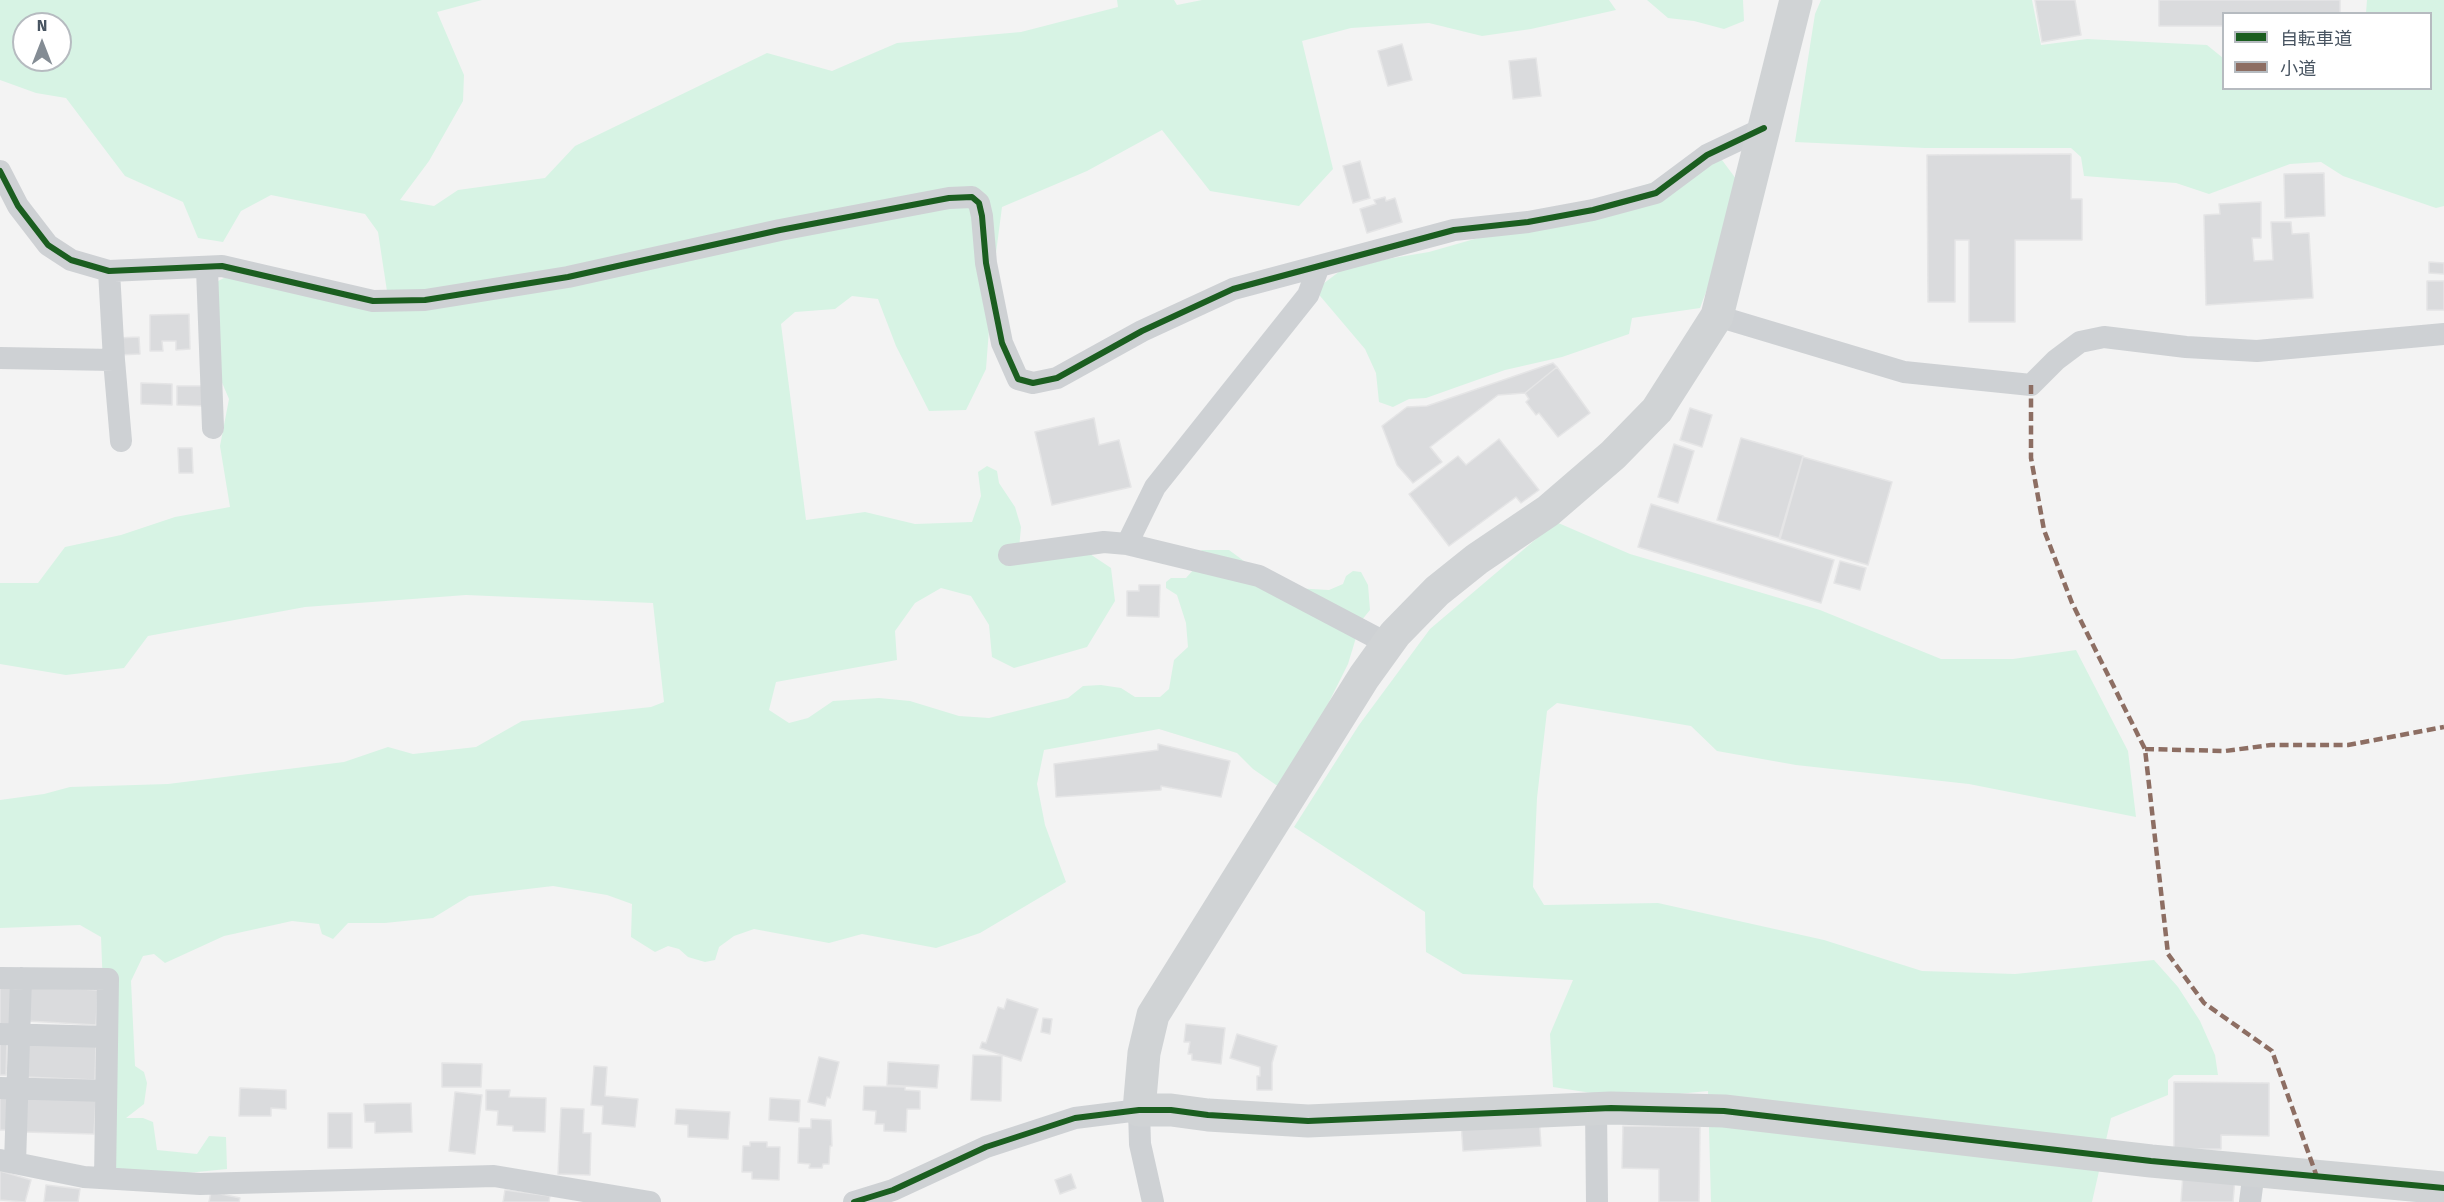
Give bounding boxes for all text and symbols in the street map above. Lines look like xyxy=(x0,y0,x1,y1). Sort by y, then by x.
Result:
north arrow xyxy=(12,12,72,72)
legend xyxy=(2222,12,2432,90)
text: N xyxy=(37,16,47,35)
text: 自転車道 xyxy=(2280,28,2352,50)
text: 小道 xyxy=(2280,58,2316,80)

